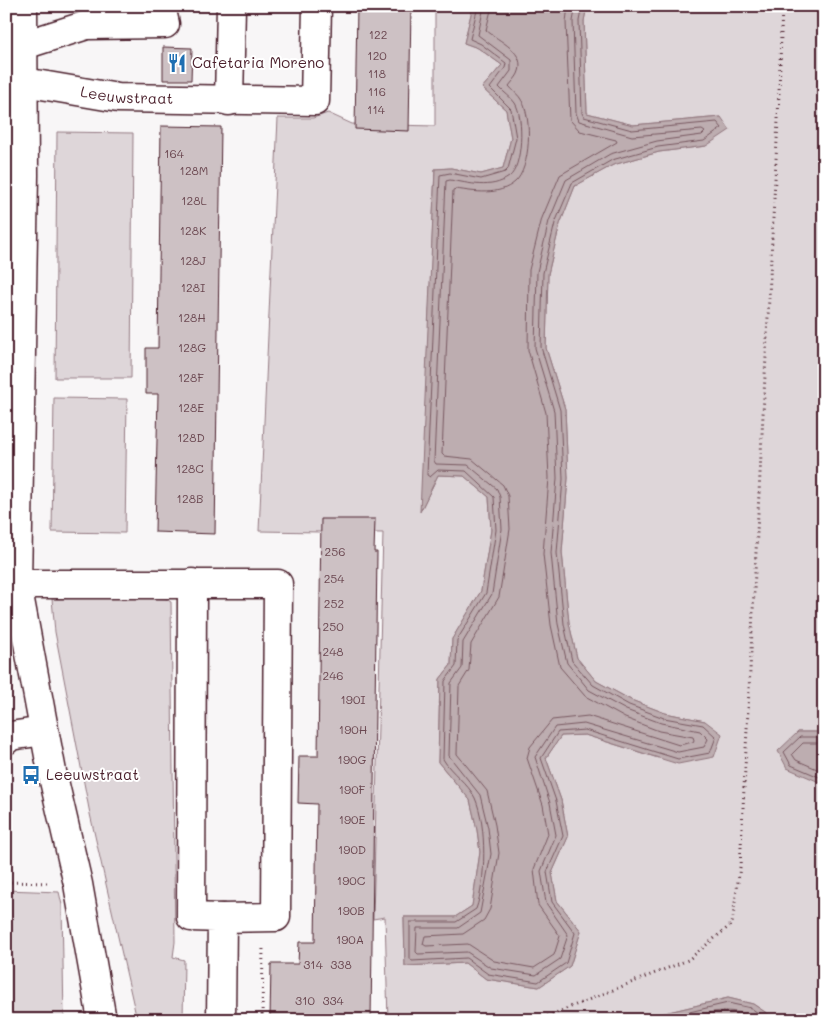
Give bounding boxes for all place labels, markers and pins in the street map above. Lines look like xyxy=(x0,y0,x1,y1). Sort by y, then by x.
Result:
restaurant icon: Cafetaria Moreno xyxy=(166,52,188,74)
place label: Cafetaria Moreno xyxy=(192,52,324,72)
bus stop icon: Leeuwstraat xyxy=(20,764,42,786)
place label: Leeuwstraat xyxy=(46,764,139,784)

